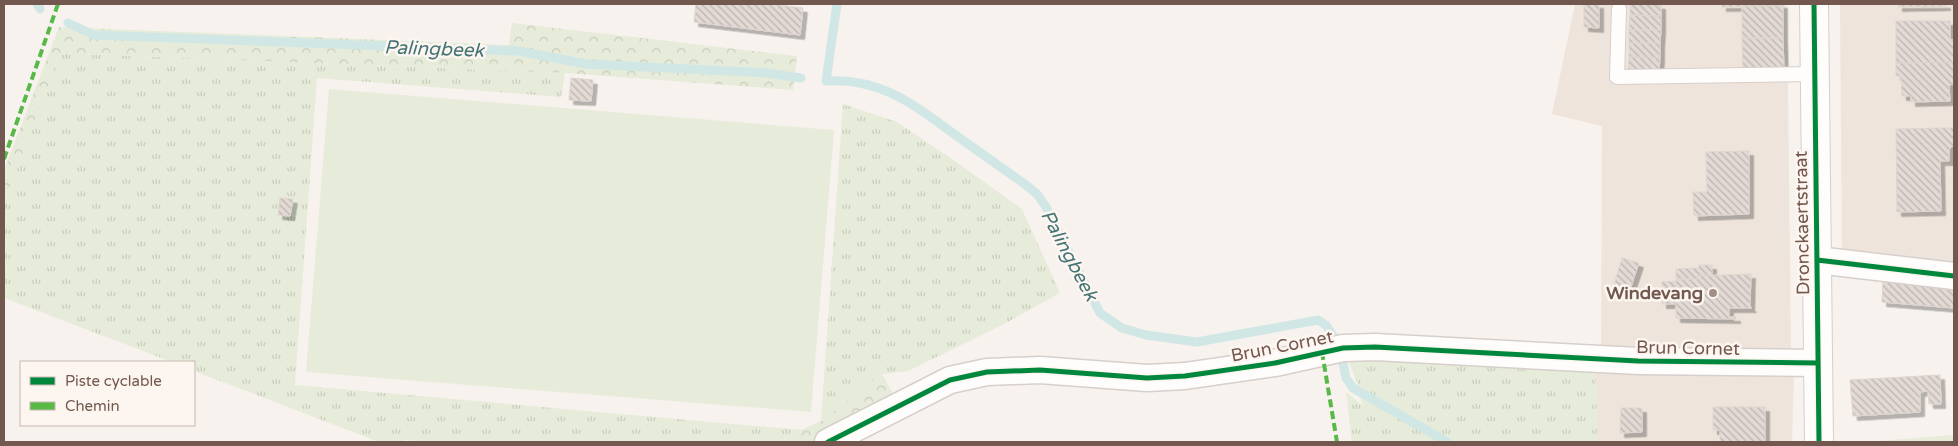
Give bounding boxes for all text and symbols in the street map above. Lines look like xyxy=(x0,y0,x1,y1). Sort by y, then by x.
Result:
water label: Palingbeek xyxy=(384,36,486,62)
street label: Dronckaertstraat xyxy=(1790,150,1814,295)
water label: Palingbeek xyxy=(1036,206,1103,306)
place label: Windevang xyxy=(1606,282,1703,304)
marker: Windevang xyxy=(1707,287,1719,299)
street label: Brun Cornet xyxy=(1229,325,1335,367)
street label: Brun Cornet xyxy=(1636,336,1740,360)
legend xyxy=(20,361,195,426)
text: Piste cyclable xyxy=(65,372,162,390)
text: Chemin xyxy=(65,397,120,415)

